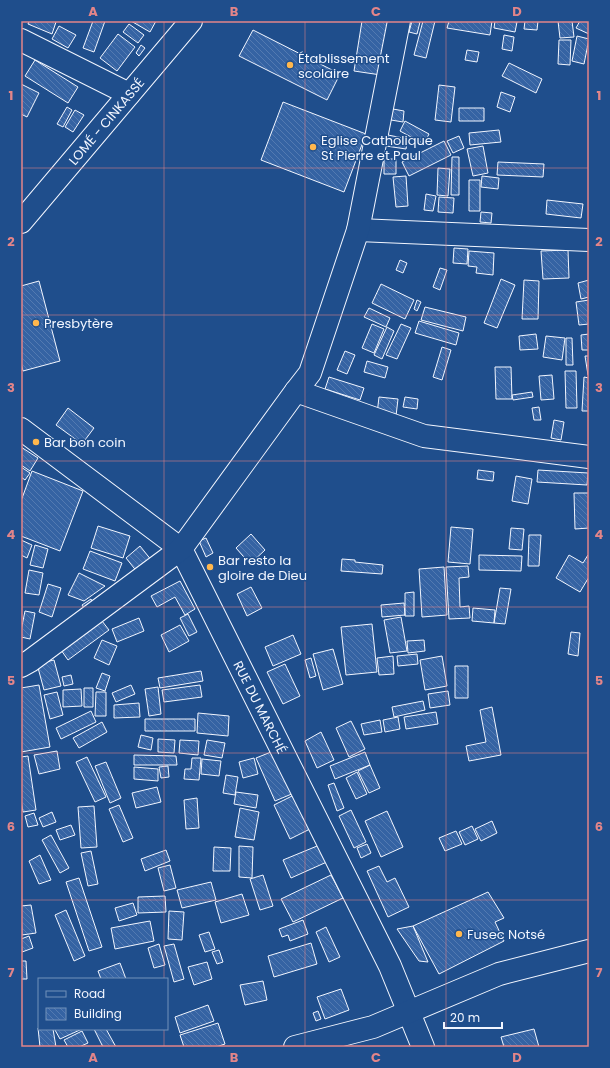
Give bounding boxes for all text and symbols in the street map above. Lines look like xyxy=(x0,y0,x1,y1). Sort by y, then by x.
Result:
text: A xyxy=(88,2,98,21)
text: B xyxy=(230,2,239,21)
text: C xyxy=(371,2,381,21)
text: D xyxy=(512,2,522,21)
place label: Établissement scolaire xyxy=(298,49,390,83)
marker: Établissement scolaire xyxy=(285,60,295,70)
street label: LOMÉ - CINKASSÉ xyxy=(64,74,149,169)
text: 1 xyxy=(9,86,13,105)
text: 1 xyxy=(597,86,601,105)
place label: Eglise Catholique St Pierre et Paul xyxy=(321,131,433,165)
marker: Eglise Catholique St Pierre et Paul xyxy=(308,142,318,152)
text: 2 xyxy=(7,232,15,251)
text: 2 xyxy=(595,232,603,251)
place label: Presbytère xyxy=(44,314,113,333)
marker: Presbytère xyxy=(31,318,41,328)
text: 3 xyxy=(7,378,15,397)
text: 3 xyxy=(595,378,603,397)
place label: Bar bon coin xyxy=(44,433,126,452)
marker: Bar bon coin xyxy=(31,437,41,447)
text: 4 xyxy=(7,525,16,544)
text: 4 xyxy=(595,525,604,544)
place label: Bar resto la gloire de Dieu xyxy=(218,551,307,585)
marker: Bar resto la gloire de Dieu xyxy=(205,562,215,572)
street label: RUE DU MARCHÉ xyxy=(229,657,292,757)
text: 5 xyxy=(7,671,15,690)
text: 5 xyxy=(595,671,603,690)
text: 6 xyxy=(7,817,15,836)
text: 6 xyxy=(595,817,603,836)
place label: Fusec Notsé xyxy=(467,925,545,944)
marker: Fusec Notsé xyxy=(454,929,464,939)
text: 7 xyxy=(8,963,15,982)
text: 7 xyxy=(596,963,603,982)
legend xyxy=(38,978,168,1030)
text: Road xyxy=(74,985,105,1002)
scale bar xyxy=(444,1004,502,1030)
text: Building xyxy=(74,1005,122,1022)
text: 20 m xyxy=(450,1009,480,1026)
text: A xyxy=(88,1048,98,1067)
text: B xyxy=(230,1048,239,1067)
text: C xyxy=(371,1048,381,1067)
text: D xyxy=(512,1048,522,1067)

